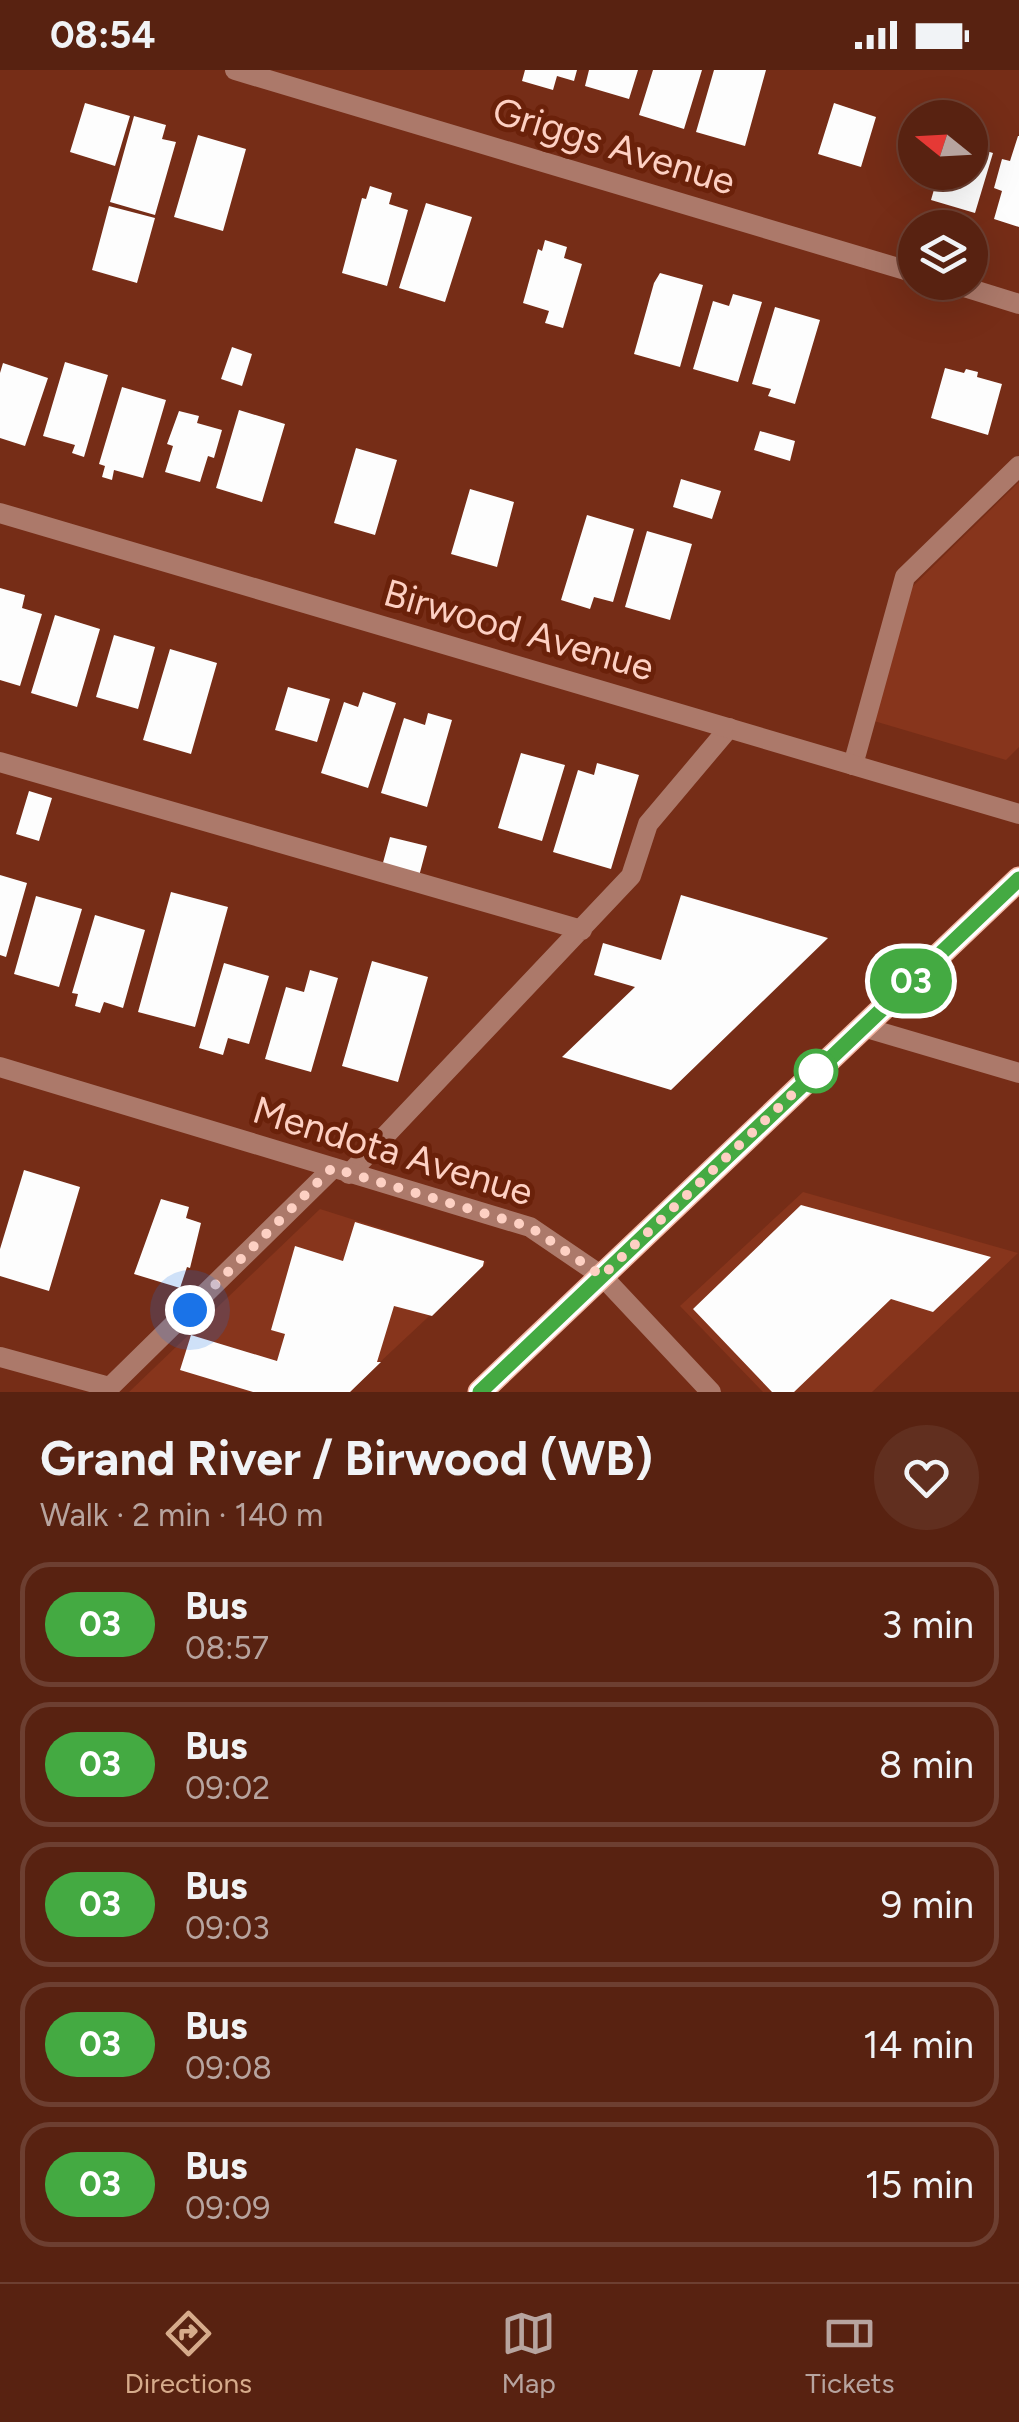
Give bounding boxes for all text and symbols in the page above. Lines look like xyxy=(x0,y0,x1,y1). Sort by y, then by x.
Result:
text: 08:54 xyxy=(50,12,155,58)
street label: Griggs Avenue xyxy=(487,87,741,205)
north arrow xyxy=(898,100,988,190)
map controls xyxy=(898,100,988,300)
button: layers xyxy=(898,210,988,300)
street label: Birwood Avenue xyxy=(379,570,659,690)
line badge: 03 xyxy=(866,948,956,1014)
text: 03 xyxy=(890,960,932,1002)
unlabelled marker xyxy=(795,1050,837,1092)
street label: Mendota Avenue xyxy=(248,1087,538,1215)
your location xyxy=(165,1285,215,1335)
button: heart xyxy=(874,1425,979,1530)
text: Grand River / Birwood (WB) xyxy=(40,1429,653,1487)
text: Walk · 2 min · 140 m xyxy=(40,1496,323,1534)
text: Bus xyxy=(185,1583,248,1629)
text: 3 min xyxy=(882,1602,974,1648)
text: 03 xyxy=(79,1603,121,1645)
text: 08:57 xyxy=(185,1629,269,1667)
text: Bus xyxy=(185,1723,248,1769)
text: 8 min xyxy=(879,1742,974,1788)
text: 03 xyxy=(79,1743,121,1785)
text: 09:02 xyxy=(185,1769,270,1807)
text: Bus xyxy=(185,1863,248,1909)
text: 9 min xyxy=(881,1882,974,1928)
text: 03 xyxy=(79,1883,121,1925)
text: 09:03 xyxy=(185,1909,270,1947)
text: Bus xyxy=(185,2003,248,2049)
text: 14 min xyxy=(863,2022,974,2068)
text: 03 xyxy=(79,2023,121,2065)
text: 09:08 xyxy=(185,2049,272,2087)
text: Bus xyxy=(185,2143,248,2189)
text: 15 min xyxy=(865,2162,974,2208)
text: 03 xyxy=(79,2163,121,2205)
text: 09:09 xyxy=(185,2189,270,2227)
tab: Directions xyxy=(125,2306,252,2400)
tab: Map xyxy=(501,2306,556,2400)
tab: Tickets xyxy=(805,2306,894,2400)

